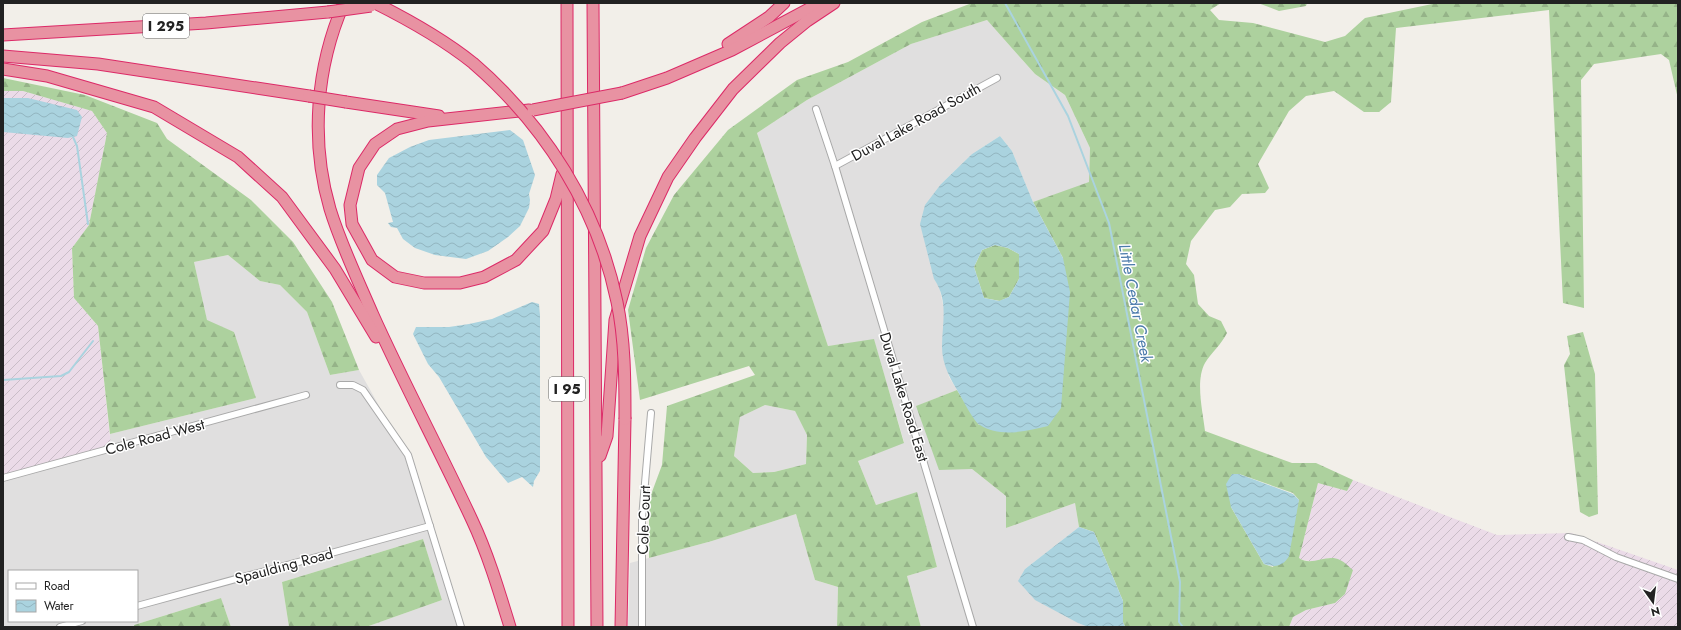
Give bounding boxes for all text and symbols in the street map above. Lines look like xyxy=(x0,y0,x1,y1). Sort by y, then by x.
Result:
road number: I 295 xyxy=(143,14,189,38)
street label: Duval Lake Road South xyxy=(847,77,985,167)
water label: Little Cedar Creek xyxy=(1113,242,1158,365)
street label: Duval Lake Road East xyxy=(874,330,934,465)
road number: I 95 xyxy=(549,377,585,401)
street label: Cole Road West xyxy=(103,413,207,461)
street label: Cole Court xyxy=(632,485,656,555)
street label: Spaulding Road xyxy=(232,542,336,590)
legend xyxy=(8,570,138,622)
text: Road xyxy=(44,577,70,595)
north arrow xyxy=(1633,582,1673,622)
text: Water xyxy=(44,597,75,615)
text: N xyxy=(1649,603,1662,621)

